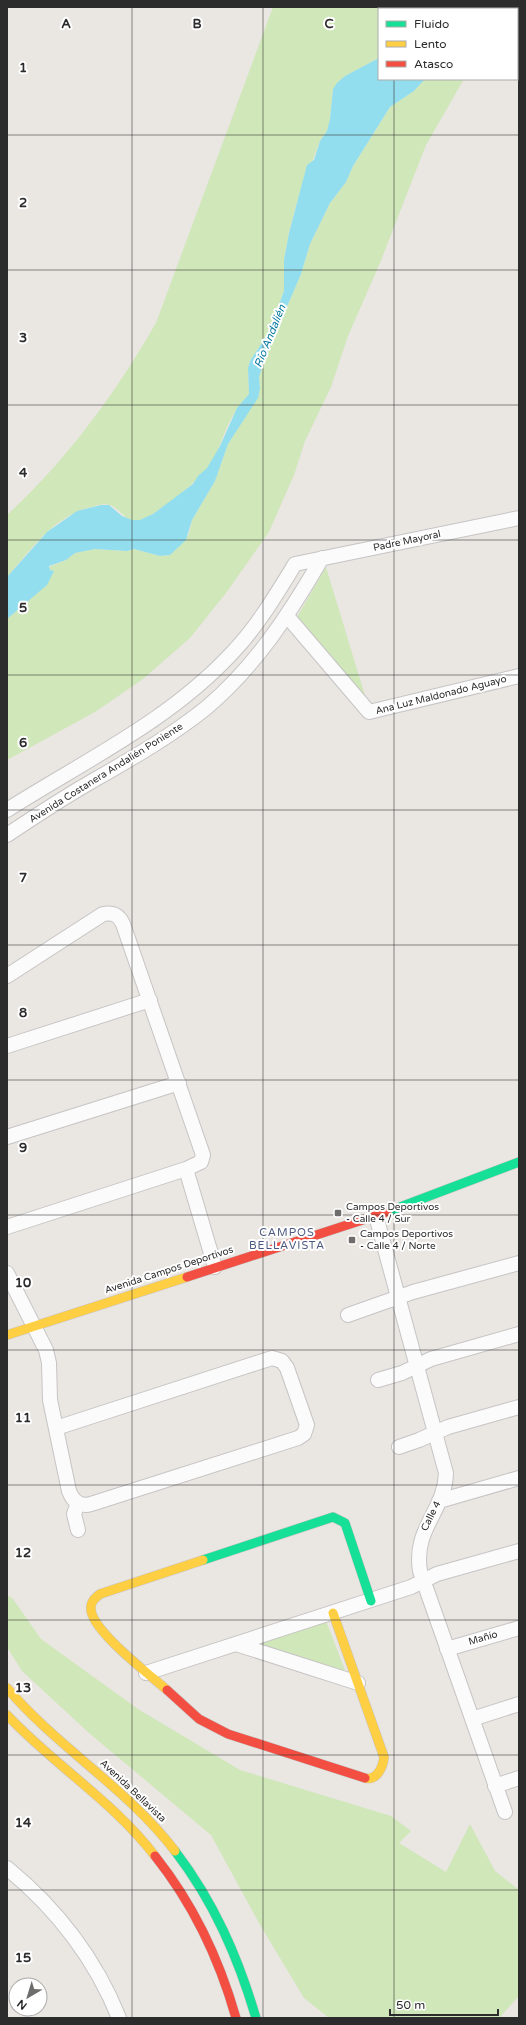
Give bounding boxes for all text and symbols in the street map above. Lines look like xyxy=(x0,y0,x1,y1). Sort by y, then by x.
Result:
legend xyxy=(378,8,518,80)
text: A xyxy=(61,16,71,32)
text: B xyxy=(192,16,202,32)
text: C xyxy=(324,16,334,32)
text: Fluido xyxy=(414,17,449,31)
text: Lento xyxy=(414,37,447,51)
text: Atasco xyxy=(414,57,453,71)
text: 1 xyxy=(19,60,27,76)
text: 2 xyxy=(19,195,27,211)
water label: Río Andalién xyxy=(252,302,289,369)
text: 3 xyxy=(19,330,27,346)
text: 4 xyxy=(19,465,28,481)
street label: Padre Mayoral xyxy=(372,528,442,554)
text: 5 xyxy=(19,600,27,616)
street label: Ana Luz Maldonado Aguayo xyxy=(374,673,508,717)
street label: Avenida Costanera Andalién Poniente xyxy=(27,720,185,826)
text: 6 xyxy=(19,735,27,751)
text: 7 xyxy=(19,870,27,886)
text: 8 xyxy=(19,1005,27,1021)
text: 9 xyxy=(19,1140,27,1156)
place label: Campos Deportivos - Calle 4 / Sur xyxy=(346,1201,439,1225)
marker: Campos Deportivos - Calle 4 / Sur xyxy=(333,1208,343,1218)
district label: CAMPOS BELLAVISTA xyxy=(249,1226,325,1252)
place label: Campos Deportivos - Calle 4 / Norte xyxy=(360,1228,453,1252)
marker: Campos Deportivos - Calle 4 / Norte xyxy=(347,1235,357,1245)
street label: Avenida Campos Deportivos xyxy=(103,1243,235,1296)
text: 10 xyxy=(15,1275,31,1291)
text: 11 xyxy=(15,1410,31,1426)
street label: Calle 4 xyxy=(418,1499,444,1533)
text: 12 xyxy=(15,1545,31,1561)
street label: Mañío xyxy=(467,1628,499,1648)
text: 13 xyxy=(15,1680,31,1696)
street label: Avenida Bellavista xyxy=(97,1757,169,1825)
text: 14 xyxy=(15,1815,32,1831)
text: 15 xyxy=(15,1950,31,1966)
north arrow xyxy=(8,1977,48,2017)
scale bar xyxy=(390,1991,498,2017)
text: N xyxy=(15,1997,30,2012)
text: 50 m xyxy=(396,1998,425,2012)

